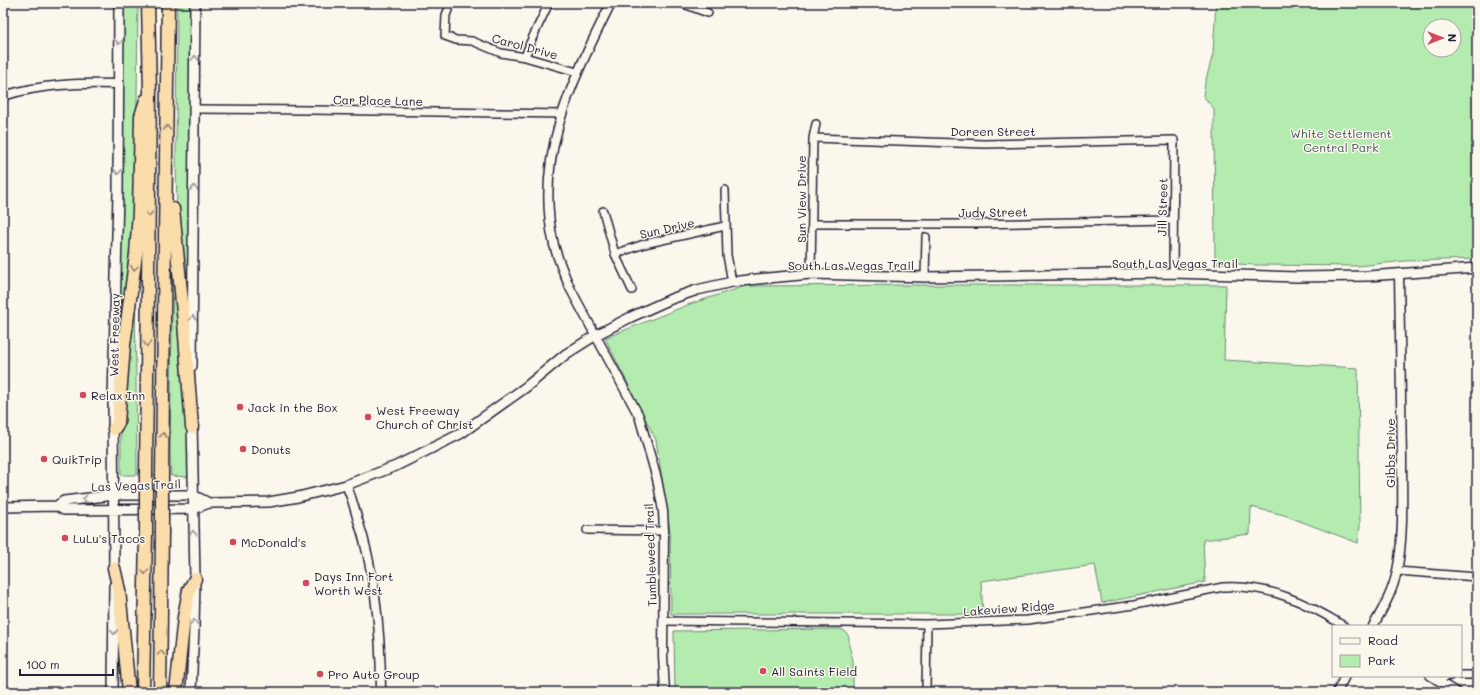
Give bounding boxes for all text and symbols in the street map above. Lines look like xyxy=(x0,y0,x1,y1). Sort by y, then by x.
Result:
north arrow xyxy=(1422,18,1462,58)
street label: Carol Drive xyxy=(490,30,560,62)
text: N xyxy=(1445,34,1460,42)
one-way arrow xyxy=(115,39,123,45)
one-way arrow xyxy=(191,55,199,61)
street label: Car Place Lane xyxy=(333,91,423,109)
street label: Doreen Street xyxy=(951,123,1035,139)
one-way arrow xyxy=(163,125,171,131)
park label: White Settlement Central Park xyxy=(1290,125,1392,155)
street label: Sun View Drive xyxy=(793,155,809,243)
one-way arrow xyxy=(114,169,122,175)
street label: Jill Street xyxy=(1153,178,1171,236)
one-way arrow xyxy=(190,185,198,191)
street label: Judy Street xyxy=(958,203,1028,221)
one-way arrow xyxy=(144,211,153,217)
street label: Sun Drive xyxy=(638,214,696,242)
street label: South Las Vegas Trail xyxy=(1112,255,1238,271)
street label: South Las Vegas Trail xyxy=(788,257,914,273)
one-way arrow xyxy=(130,265,139,271)
street label: West Freeway xyxy=(105,293,123,377)
one-way arrow xyxy=(189,315,197,321)
one-way arrow xyxy=(143,341,152,347)
place label: Relax Inn xyxy=(91,387,145,403)
marker: Relax Inn xyxy=(78,390,88,400)
place label: Jack in the Box xyxy=(248,399,338,415)
marker: Jack in the Box xyxy=(235,402,245,412)
place label: West Freeway Church of Christ xyxy=(376,402,473,432)
marker: West Freeway Church of Christ xyxy=(363,412,373,422)
street label: Gibbs Drive xyxy=(1382,418,1398,488)
one-way arrow xyxy=(159,432,167,438)
place label: Donuts xyxy=(251,441,291,457)
marker: Donuts xyxy=(238,444,248,454)
place label: QuikTrip xyxy=(52,451,102,467)
marker: QuikTrip xyxy=(39,454,49,464)
street label: Las Vegas Trail xyxy=(91,475,181,495)
one-way arrow xyxy=(82,494,88,503)
street label: Tumbleweed Trail xyxy=(640,503,660,607)
place label: LuLu's Tacos xyxy=(73,530,145,546)
one-way arrow xyxy=(189,530,198,536)
marker: LuLu's Tacos xyxy=(60,533,70,543)
place label: McDonald's xyxy=(241,534,306,550)
marker: McDonald's xyxy=(228,537,238,547)
place label: Days Inn Fort Worth West xyxy=(314,568,393,598)
one-way arrow xyxy=(141,569,150,575)
marker: Days Inn Fort Worth West xyxy=(301,578,311,588)
street label: Lakeview Ridge xyxy=(963,597,1055,619)
one-way arrow xyxy=(190,619,198,625)
legend xyxy=(1332,625,1462,677)
one-way arrow xyxy=(110,629,118,635)
text: Road xyxy=(1368,632,1398,648)
one-way arrow xyxy=(157,650,165,656)
scale bar xyxy=(20,651,113,677)
text: Park xyxy=(1368,652,1395,668)
text: 100 m xyxy=(26,656,60,672)
place label: All Saints Field xyxy=(771,663,857,679)
place label: Pro Auto Group xyxy=(328,666,419,682)
marker: All Saints Field xyxy=(758,666,768,676)
marker: Pro Auto Group xyxy=(315,669,325,679)

